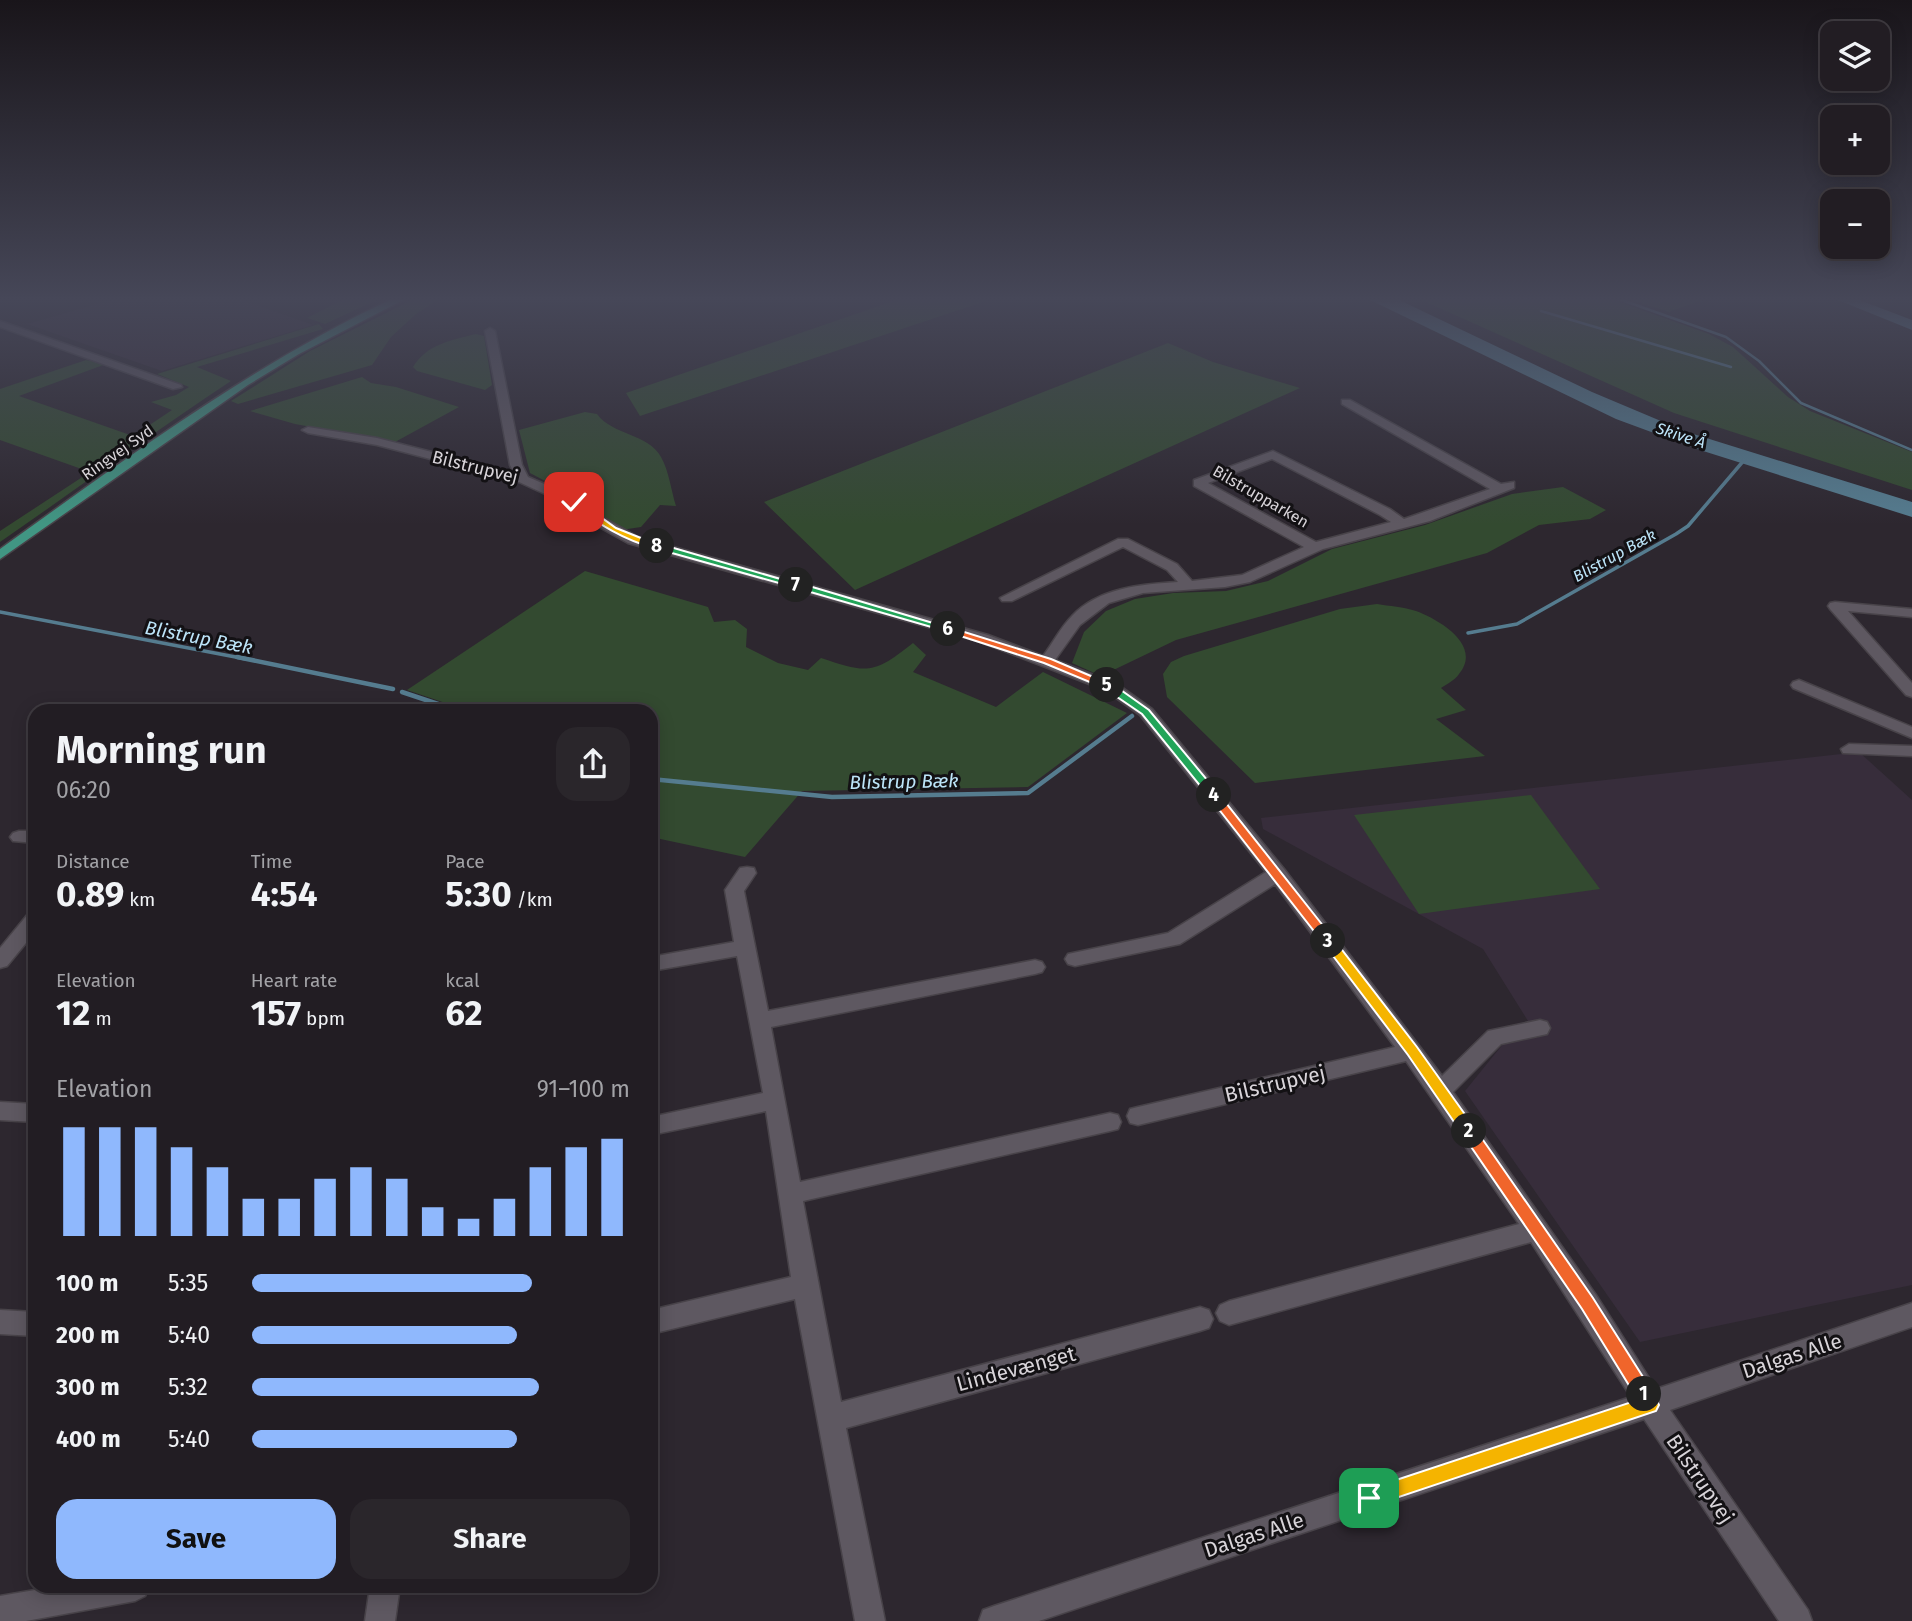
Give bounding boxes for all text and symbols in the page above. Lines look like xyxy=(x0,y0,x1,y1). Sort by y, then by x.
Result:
map controls xyxy=(1820,21,1890,259)
button: layers xyxy=(1820,21,1890,91)
button: + xyxy=(1820,105,1890,175)
button: − xyxy=(1820,189,1890,259)
water label: Skive Å xyxy=(1653,417,1708,452)
street label: Ringvej Syd xyxy=(78,421,157,484)
street label: Bilstrupvej xyxy=(430,446,520,488)
street label: Bilstrupparken xyxy=(1209,461,1312,532)
pin xyxy=(544,472,604,532)
icon: check xyxy=(555,483,593,521)
water label: Blistrup Bæk xyxy=(1569,525,1659,586)
pin: 8 xyxy=(640,528,674,564)
text: 8 xyxy=(651,534,662,557)
pin: 7 xyxy=(778,568,814,602)
text: 7 xyxy=(791,573,800,596)
pin: 6 xyxy=(930,612,965,646)
water label: Blistrup Bæk xyxy=(143,616,255,659)
text: 6 xyxy=(942,617,953,640)
pin: 5 xyxy=(1090,668,1124,702)
text: 5 xyxy=(1101,673,1112,696)
text: Morning run xyxy=(56,727,267,773)
button: share xyxy=(556,727,630,801)
water label: Blistrup Bæk xyxy=(849,769,959,794)
text: 06:20 xyxy=(56,776,111,804)
pin: 4 xyxy=(1196,778,1232,812)
text: 4 xyxy=(1208,783,1219,806)
text: Distance xyxy=(56,850,130,873)
text: Time xyxy=(251,850,292,873)
text: Pace xyxy=(445,850,485,873)
text: 0.89 xyxy=(56,873,124,915)
text: 4:54 xyxy=(251,873,318,915)
text: 5:30 xyxy=(445,873,512,915)
text: km xyxy=(124,888,155,911)
text: /km xyxy=(512,888,553,911)
pin: 3 xyxy=(1310,923,1346,958)
text: 3 xyxy=(1323,929,1332,952)
text: Elevation xyxy=(56,969,136,992)
text: Heart rate xyxy=(251,969,337,992)
text: kcal xyxy=(445,969,480,992)
text: 12 xyxy=(56,992,90,1034)
text: 157 xyxy=(251,992,301,1034)
text: 62 xyxy=(445,992,483,1034)
text: m xyxy=(90,1007,112,1030)
text: bpm xyxy=(301,1007,345,1030)
street label: Bilstrupvej xyxy=(1222,1060,1328,1108)
text: Elevation xyxy=(56,1075,152,1103)
text: 91–100 m xyxy=(537,1075,630,1103)
pin: 2 xyxy=(1452,1114,1486,1148)
text: 2 xyxy=(1464,1119,1473,1142)
text: 100 m xyxy=(56,1269,118,1297)
text: 5:35 xyxy=(168,1269,208,1297)
text: 200 m xyxy=(56,1321,120,1349)
text: 5:40 xyxy=(168,1321,210,1349)
street label: Dalgas Alle xyxy=(1739,1328,1845,1384)
street label: Lindevænget xyxy=(954,1341,1079,1397)
text: 300 m xyxy=(56,1373,120,1401)
text: 5:32 xyxy=(168,1373,208,1401)
pin: 1 xyxy=(1626,1376,1662,1412)
text: 1 xyxy=(1639,1382,1648,1405)
text: 400 m xyxy=(56,1425,121,1453)
text: 5:40 xyxy=(168,1425,210,1453)
street label: Bilstrupvej xyxy=(1661,1429,1739,1529)
pin xyxy=(1339,1468,1399,1528)
icon: arrive xyxy=(1350,1479,1388,1517)
button: Save xyxy=(56,1499,336,1579)
button: Share xyxy=(350,1499,630,1579)
street label: Dalgas Alle xyxy=(1201,1507,1307,1563)

